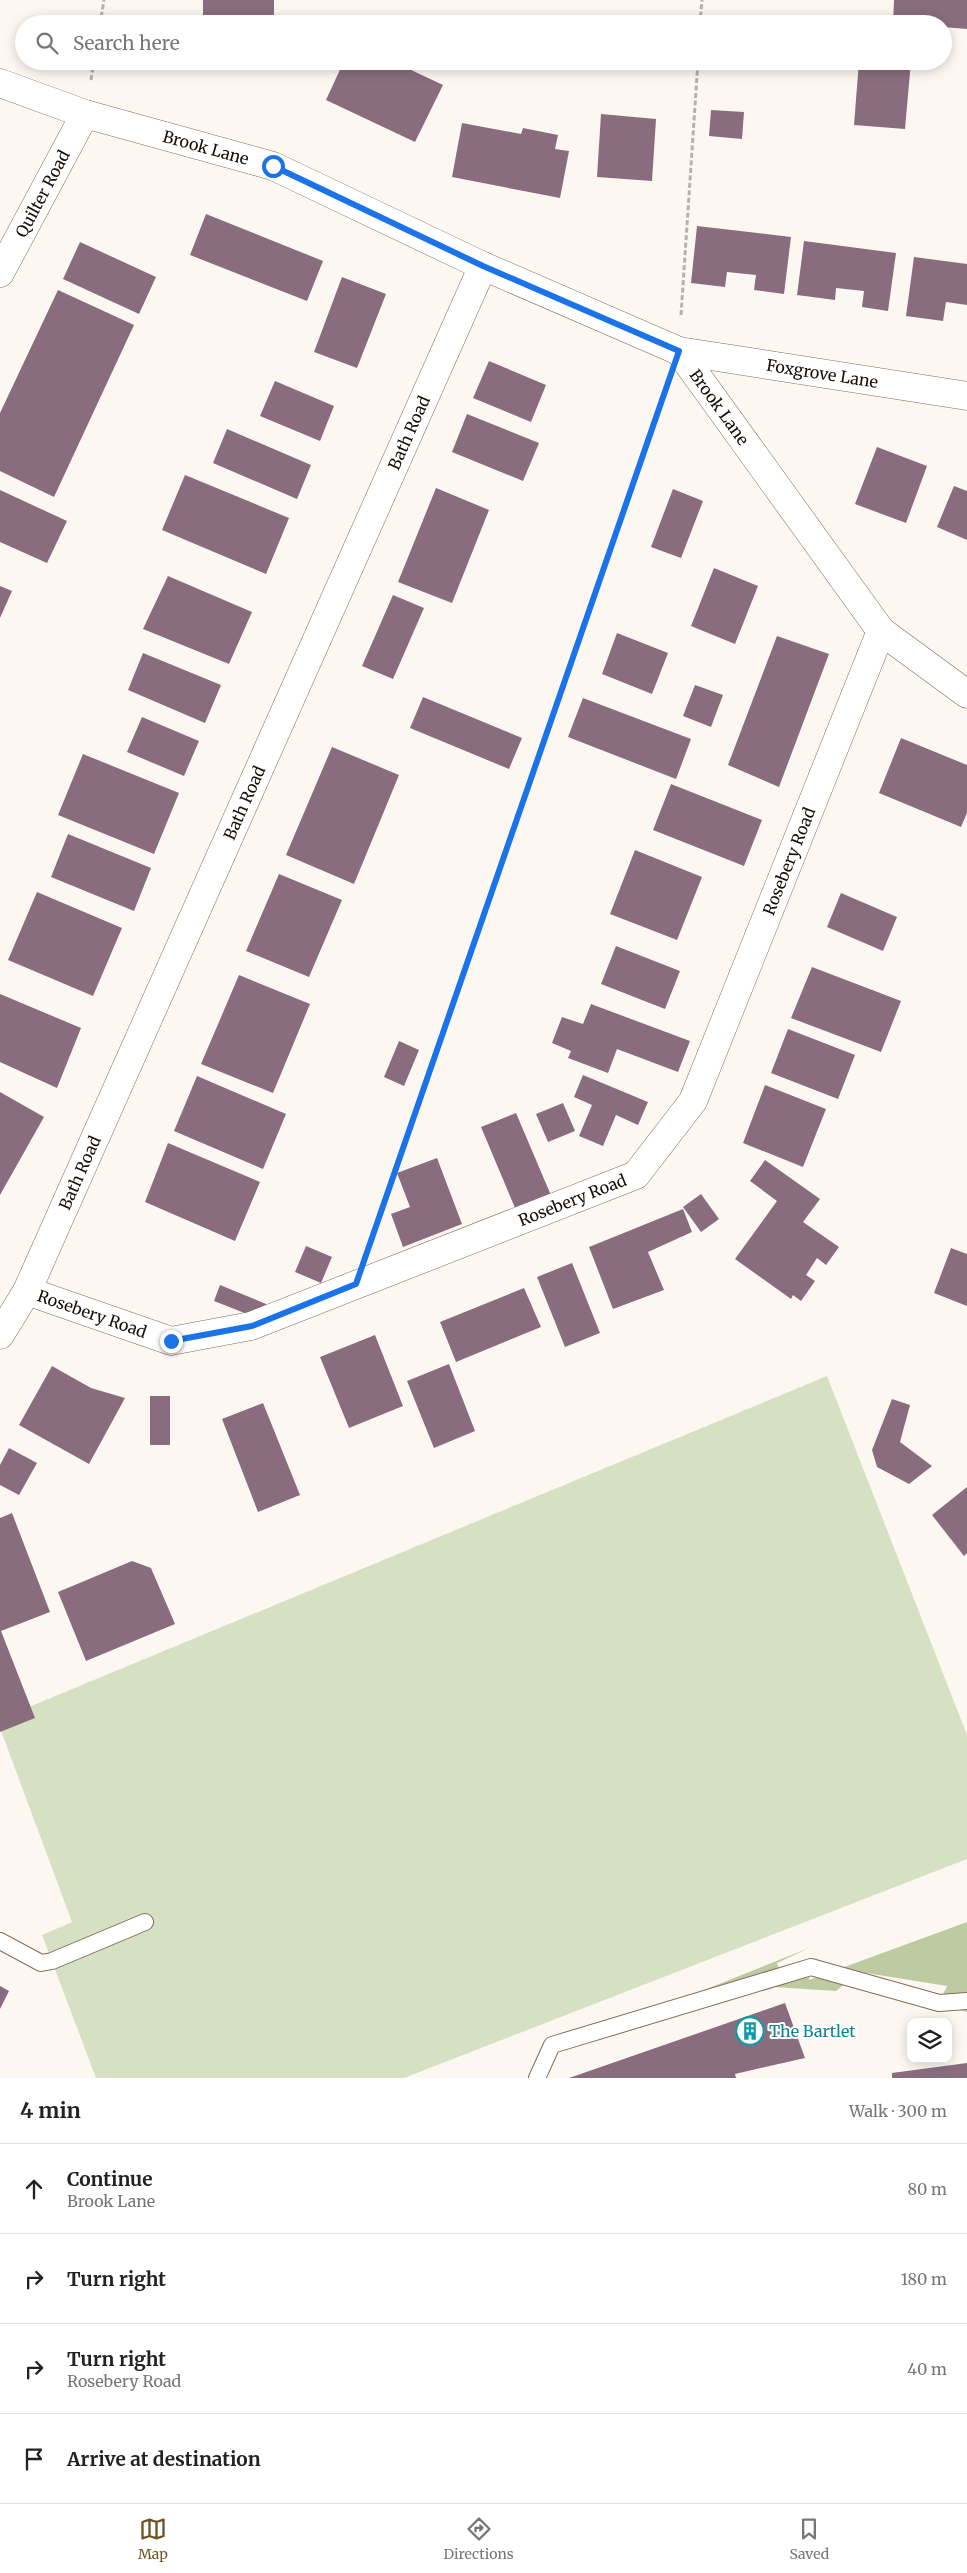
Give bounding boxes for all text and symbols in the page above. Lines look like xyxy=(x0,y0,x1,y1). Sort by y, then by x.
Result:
search box xyxy=(15,15,952,70)
icon: search xyxy=(33,29,61,57)
text: Search here xyxy=(73,31,180,55)
street label: Brook Lane xyxy=(161,126,251,169)
street label: Quilter Road xyxy=(11,146,74,241)
route start xyxy=(262,155,285,178)
street label: Foxgrove Lane xyxy=(765,355,879,392)
street label: Brook Lane xyxy=(686,365,753,449)
street label: Bath Road xyxy=(384,392,434,473)
street label: Bath Road xyxy=(219,762,270,843)
street label: Rosebery Road xyxy=(758,804,820,918)
street label: Bath Road xyxy=(54,1132,105,1213)
street label: Rosebery Road xyxy=(515,1170,630,1230)
street label: Rosebery Road xyxy=(35,1285,150,1342)
route end xyxy=(160,1330,183,1353)
building icon: The Bartlet xyxy=(735,2016,765,2046)
map controls xyxy=(907,2018,952,2063)
button: layers xyxy=(907,2018,952,2063)
place label: The Bartlet xyxy=(769,2021,856,2041)
text: 4 min xyxy=(20,2097,81,2124)
text: Walk · 300 m xyxy=(849,2101,947,2121)
text: Continue xyxy=(67,2167,153,2191)
icon: ahead xyxy=(20,2175,48,2203)
text: 80 m xyxy=(908,2179,947,2199)
text: Brook Lane xyxy=(67,2191,155,2211)
icon: right xyxy=(20,2265,48,2293)
text: Turn right xyxy=(67,2267,166,2291)
text: 180 m xyxy=(901,2269,947,2289)
text: Turn right xyxy=(67,2347,166,2371)
icon: right xyxy=(20,2355,48,2383)
text: 40 m xyxy=(907,2359,947,2379)
text: Rosebery Road xyxy=(67,2371,181,2391)
icon: arrive xyxy=(20,2445,48,2473)
text: Arrive at destination xyxy=(67,2447,261,2471)
tab: Map xyxy=(138,2515,168,2563)
tab: Directions xyxy=(444,2515,514,2563)
tab: Saved xyxy=(789,2515,829,2563)

